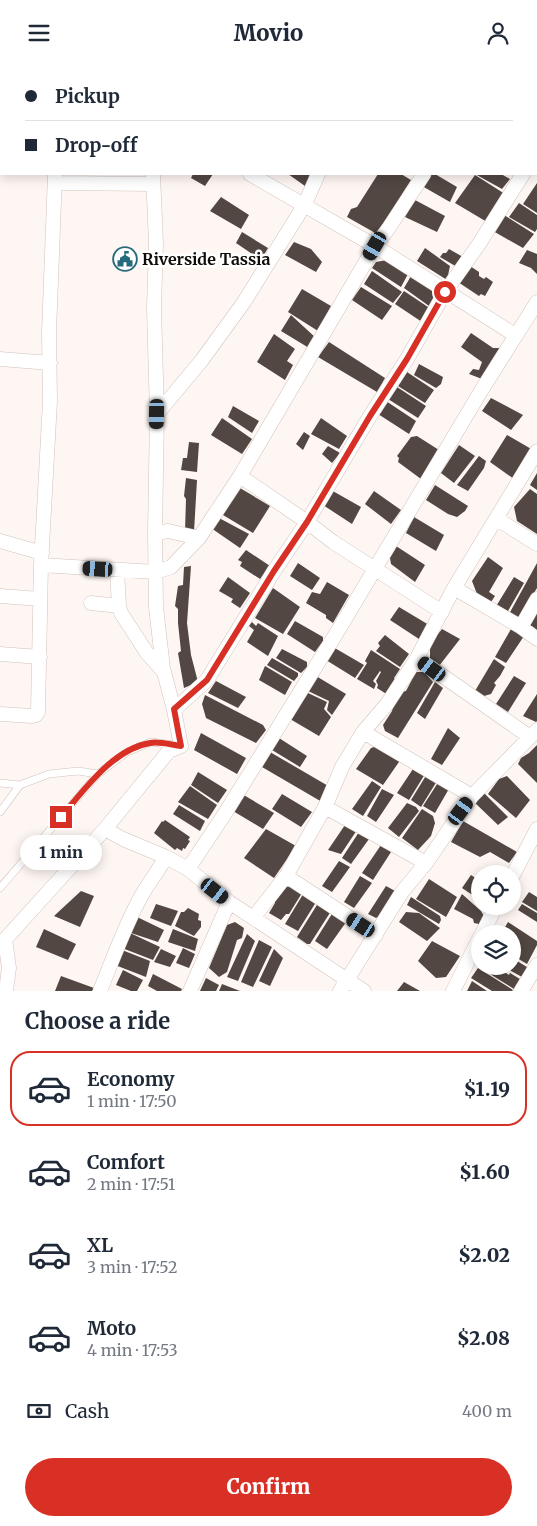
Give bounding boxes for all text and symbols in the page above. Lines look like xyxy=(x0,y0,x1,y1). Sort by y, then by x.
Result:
icon: menu xyxy=(25,19,53,47)
text: Movio xyxy=(234,19,303,47)
icon: person xyxy=(484,19,512,47)
text: Pickup xyxy=(55,84,120,108)
text: Drop-off xyxy=(55,133,137,157)
car xyxy=(361,229,388,263)
public building icon: Riverside Tassia xyxy=(112,246,138,272)
place label: Riverside Tassia xyxy=(142,249,271,269)
route start xyxy=(434,281,456,303)
car xyxy=(149,399,164,429)
car xyxy=(82,561,113,577)
car xyxy=(415,654,448,684)
car xyxy=(446,794,475,828)
route end xyxy=(50,806,72,828)
callout: 1 min xyxy=(20,835,102,869)
text: 1 min xyxy=(39,842,83,862)
map controls xyxy=(471,865,521,975)
button: locate xyxy=(471,865,521,915)
car xyxy=(198,876,231,906)
car xyxy=(344,911,377,939)
button: layers xyxy=(471,925,521,975)
text: Choose a ride xyxy=(25,1007,170,1035)
icon: car xyxy=(27,1066,72,1111)
text: Economy xyxy=(87,1067,175,1091)
text: $1.19 xyxy=(464,1077,510,1101)
text: 1 min · 17:50 xyxy=(87,1091,177,1111)
icon: car xyxy=(27,1149,72,1194)
text: Comfort xyxy=(87,1150,165,1174)
text: $1.60 xyxy=(459,1160,510,1184)
text: 2 min · 17:51 xyxy=(87,1174,175,1194)
icon: car xyxy=(27,1232,72,1277)
text: XL xyxy=(87,1233,113,1257)
text: $2.02 xyxy=(458,1243,510,1267)
text: 3 min · 17:52 xyxy=(87,1257,177,1277)
icon: car xyxy=(27,1315,72,1360)
text: Moto xyxy=(87,1316,136,1340)
text: $2.08 xyxy=(457,1326,510,1350)
text: 4 min · 17:53 xyxy=(87,1340,178,1360)
icon: cash xyxy=(25,1397,53,1425)
text: Cash xyxy=(65,1399,109,1423)
text: 400 m xyxy=(462,1401,512,1421)
button: Confirm xyxy=(25,1458,512,1516)

